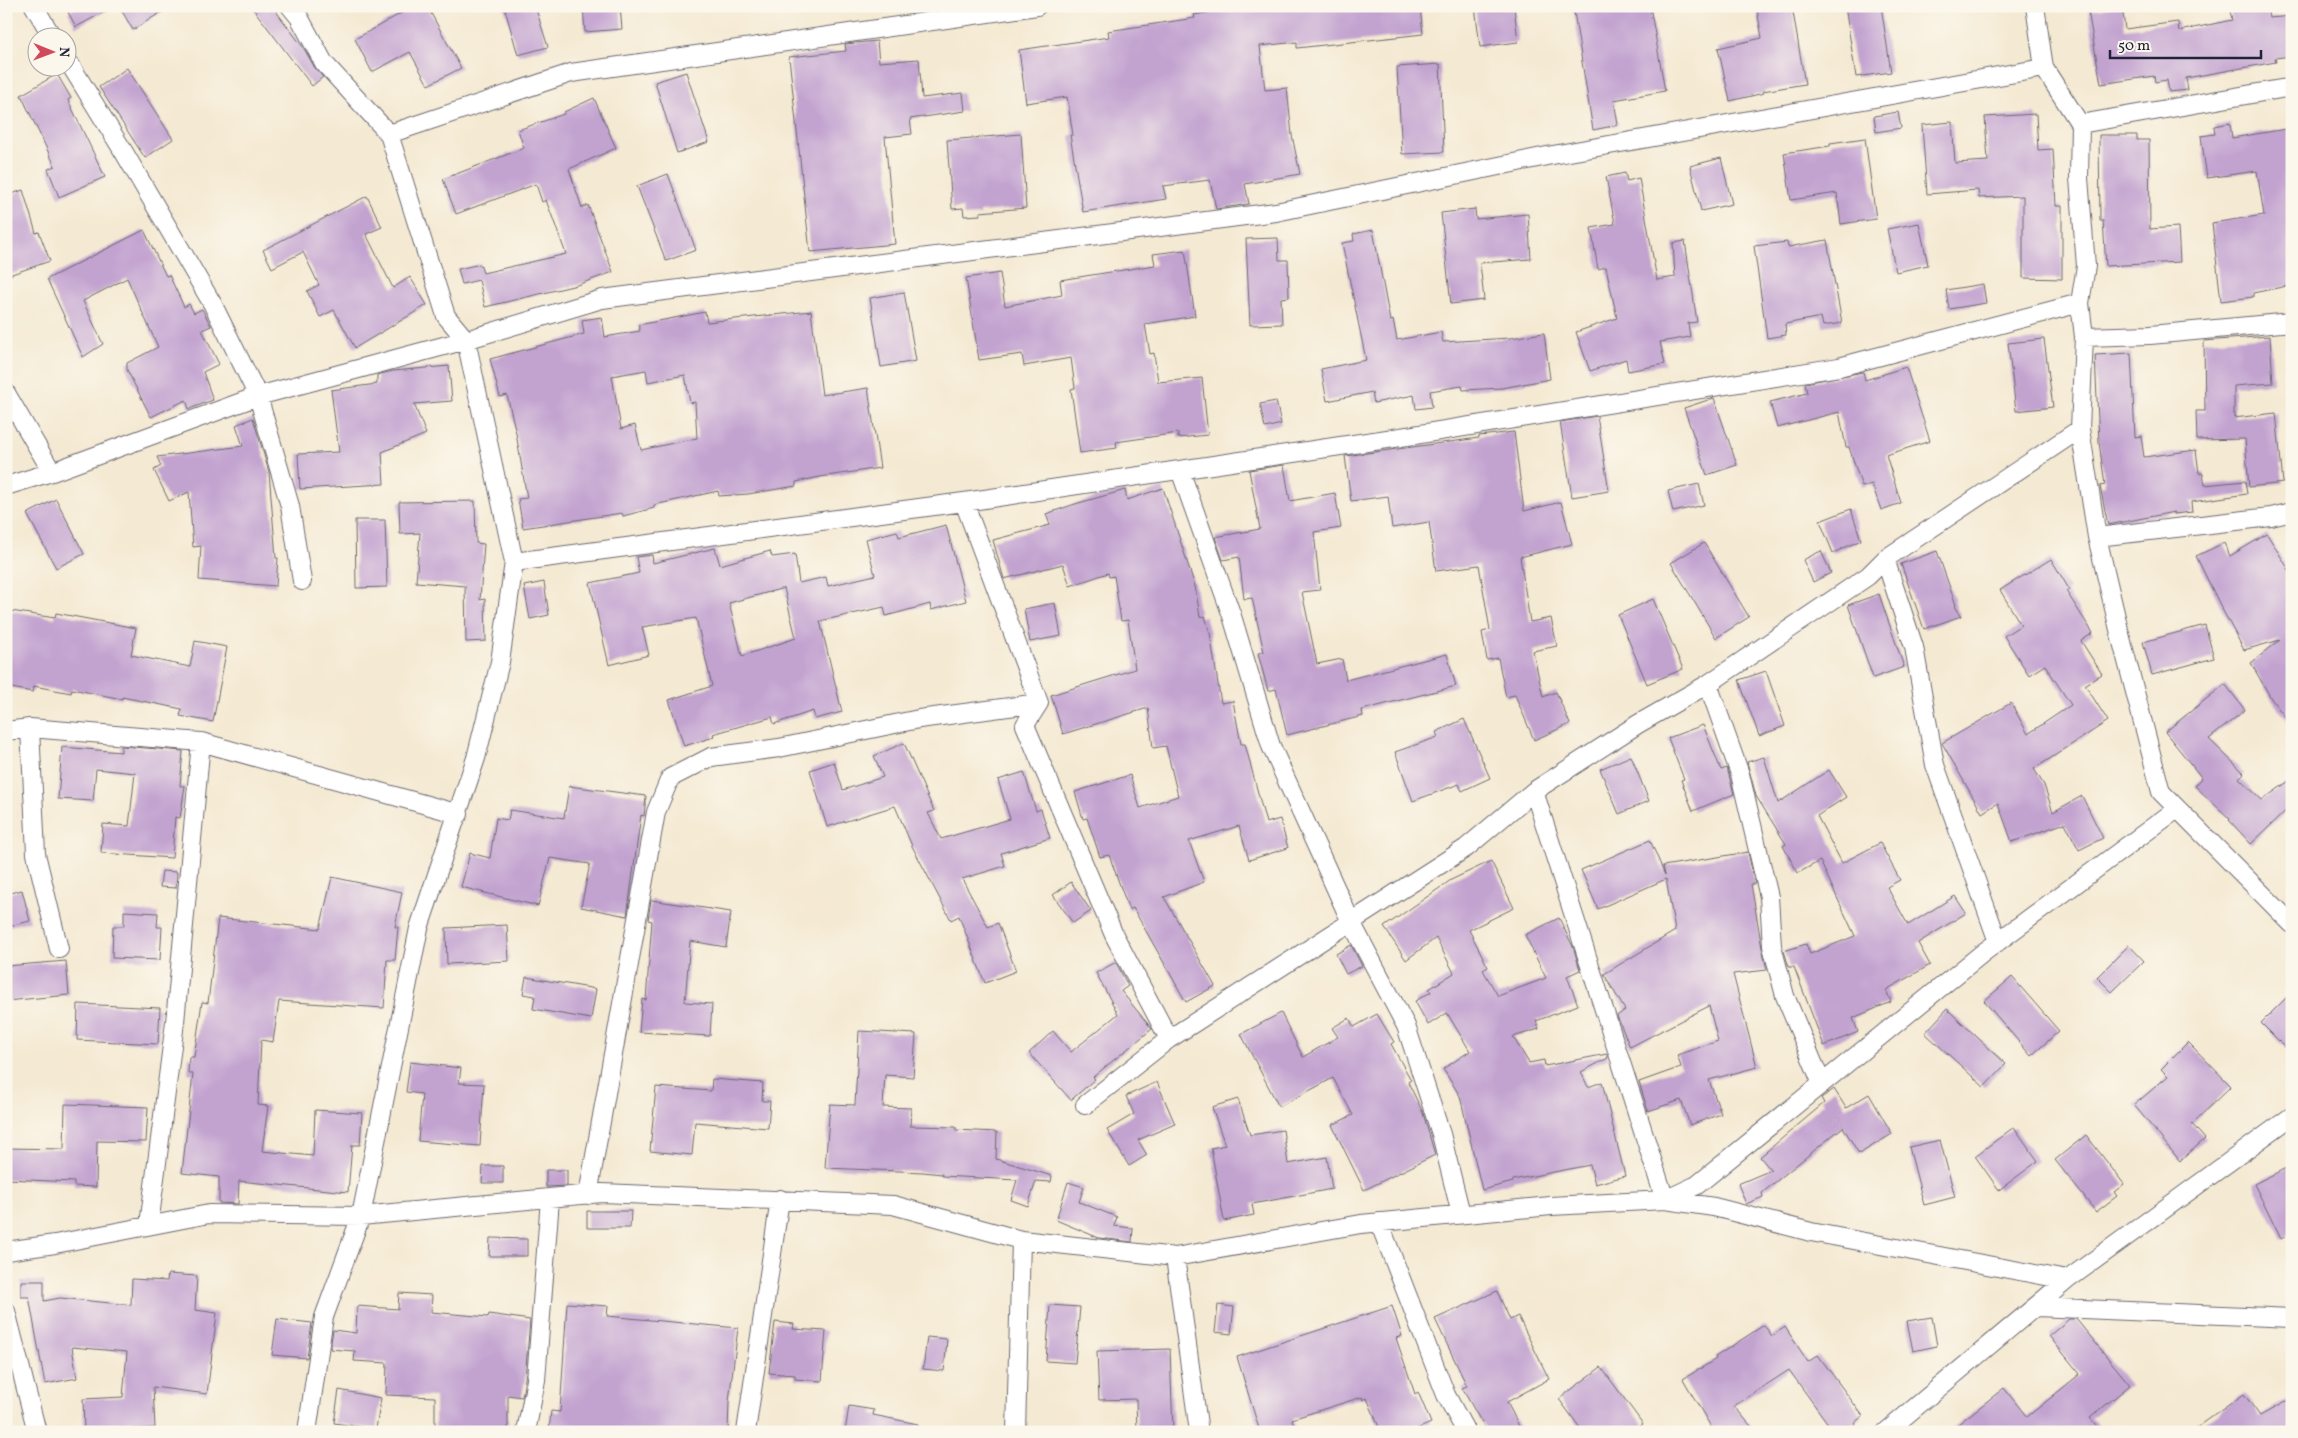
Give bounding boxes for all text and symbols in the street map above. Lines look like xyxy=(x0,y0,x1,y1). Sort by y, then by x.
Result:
north arrow xyxy=(28,28,78,78)
scale bar xyxy=(2110,28,2262,60)
text: 50 m xyxy=(2118,36,2150,57)
text: N xyxy=(54,47,73,57)

